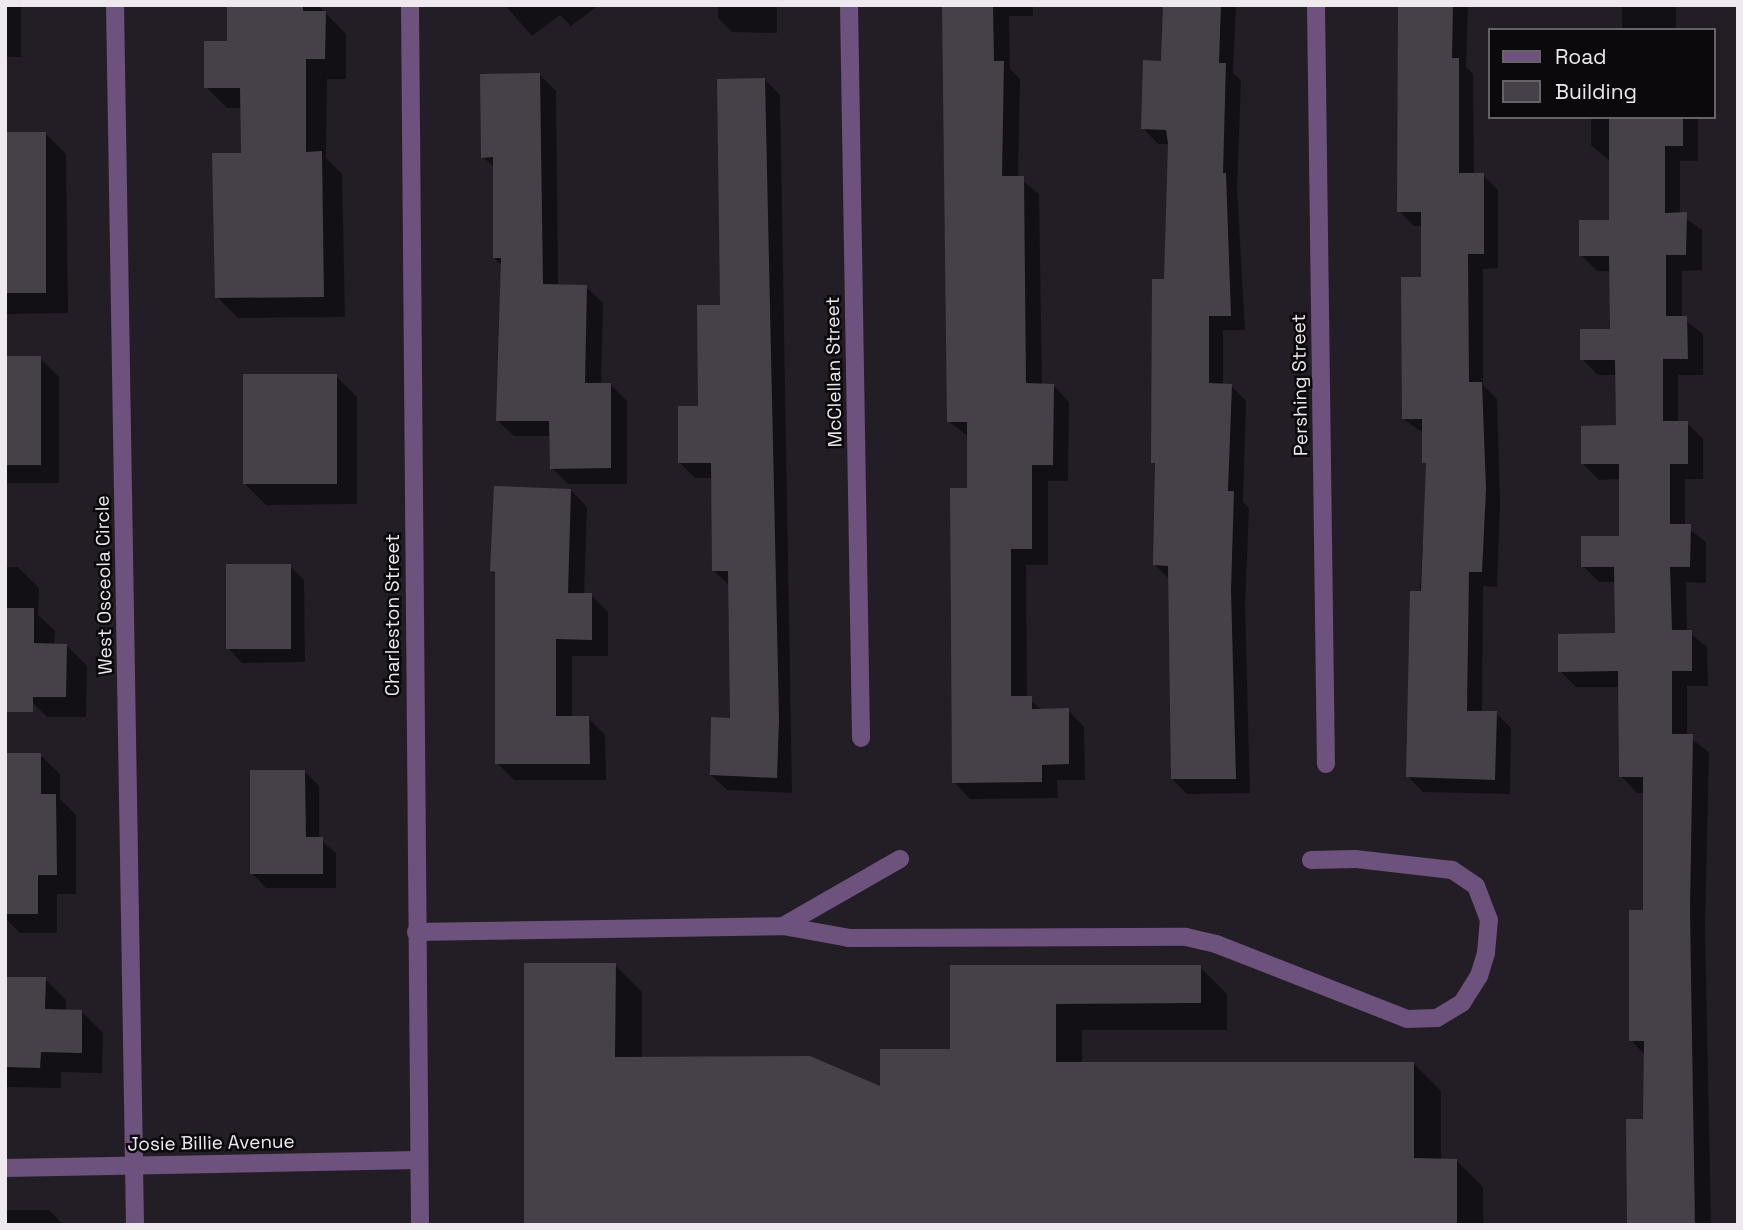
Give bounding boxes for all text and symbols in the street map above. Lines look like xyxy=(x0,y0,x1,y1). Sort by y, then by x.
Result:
legend xyxy=(1488,28,1715,119)
text: Road xyxy=(1555,43,1607,70)
text: Building xyxy=(1555,78,1637,105)
street label: McClellan Street xyxy=(821,296,847,448)
street label: Pershing Street xyxy=(1287,314,1313,456)
street label: West Osceola Circle xyxy=(91,495,117,675)
street label: Charleston Street xyxy=(382,534,404,696)
street label: Josie Billie Avenue xyxy=(127,1130,295,1156)

